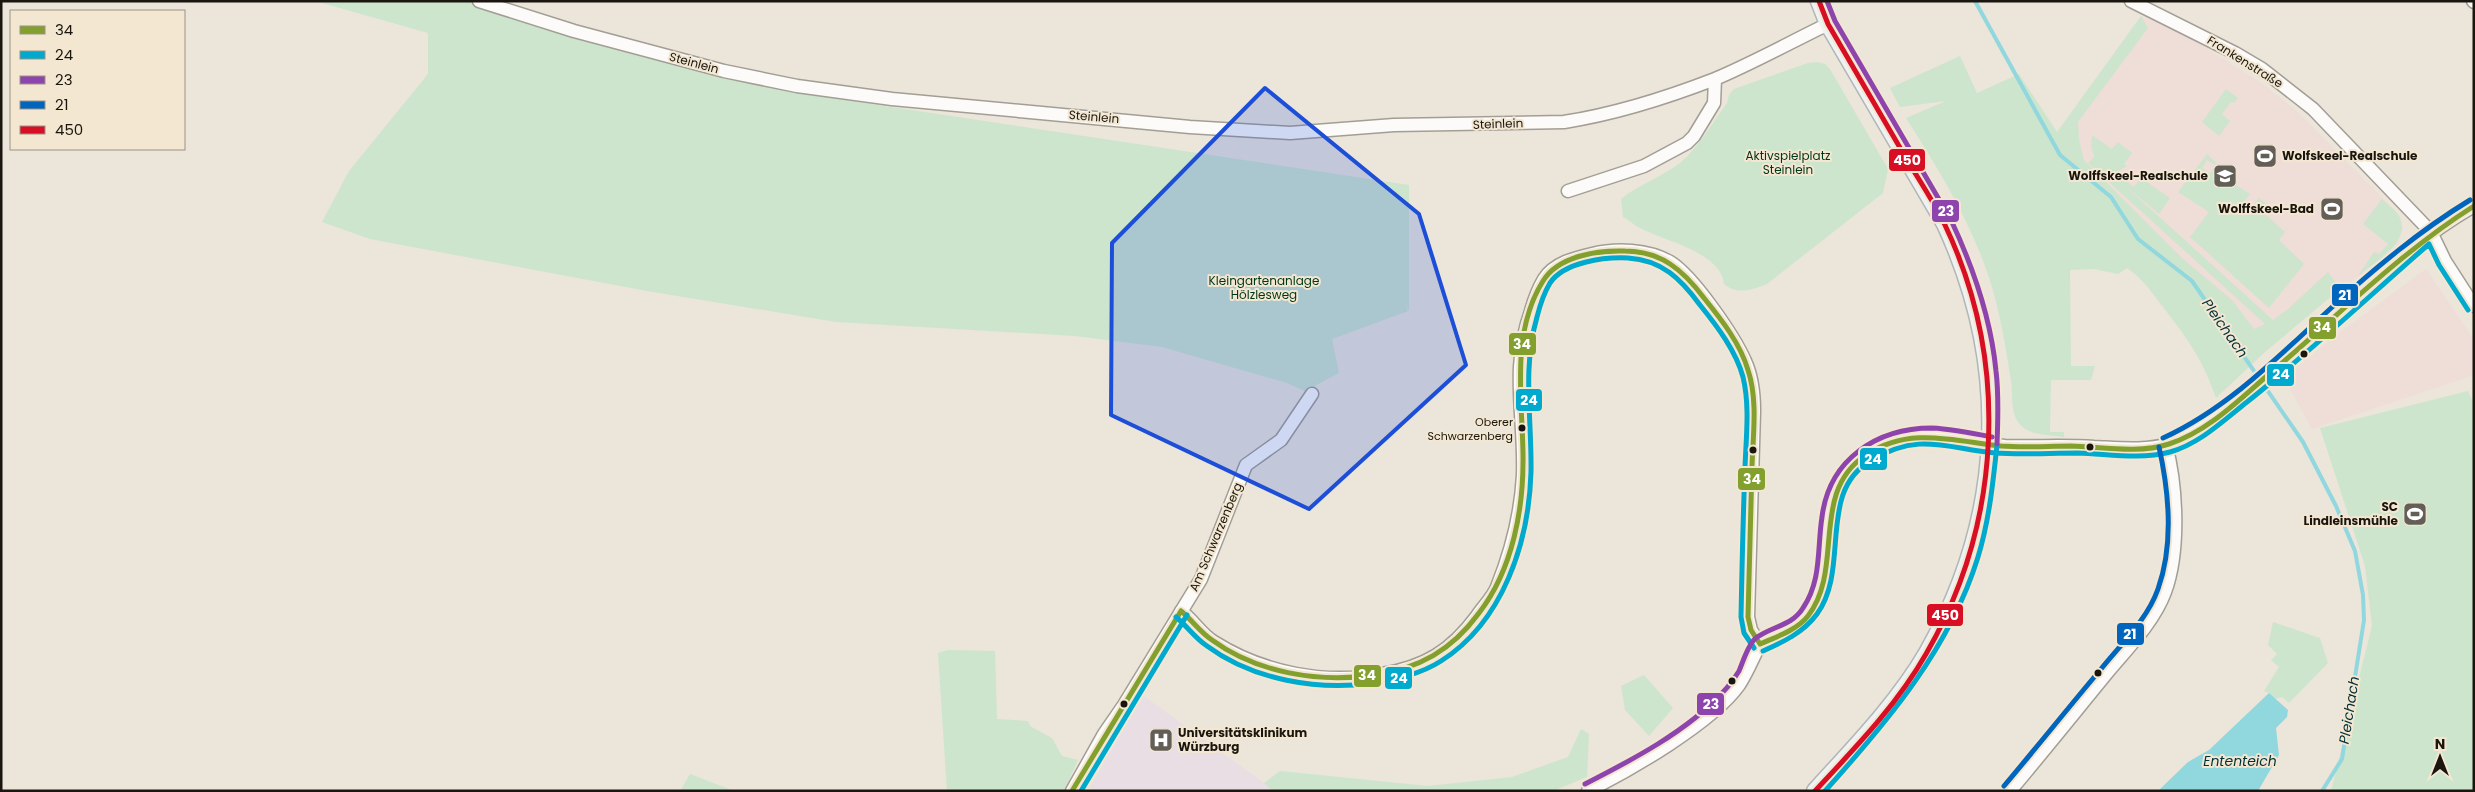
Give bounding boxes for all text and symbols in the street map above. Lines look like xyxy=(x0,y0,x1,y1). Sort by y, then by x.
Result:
legend xyxy=(10,10,185,150)
text: 34 xyxy=(55,19,73,40)
street label: Frankenstraße xyxy=(2204,31,2286,92)
text: 24 xyxy=(55,44,73,65)
street label: Steinlein xyxy=(668,48,721,77)
text: 23 xyxy=(55,69,72,90)
text: 21 xyxy=(55,94,68,115)
street label: Steinlein xyxy=(1068,106,1120,127)
street label: Steinlein xyxy=(1472,114,1524,133)
text: 450 xyxy=(55,119,83,140)
sports icon: Wolfskeel-Realschule xyxy=(2252,143,2278,169)
park label: Aktivspielplatz Steinlein xyxy=(1745,147,1831,178)
place label: Wolfskeel-Realschule xyxy=(2282,147,2418,164)
line badge: 450 xyxy=(1888,148,1926,172)
text: 450 xyxy=(1893,150,1921,170)
school or university icon: Wolffskeel-Realschule xyxy=(2212,163,2238,189)
place label: Wolffskeel-Realschule xyxy=(2068,167,2209,184)
sports icon: Wolffskeel-Bad xyxy=(2319,196,2345,222)
line badge: 23 xyxy=(1931,199,1960,223)
place label: Wolffskeel-Bad xyxy=(2218,200,2314,217)
text: 23 xyxy=(1938,201,1954,221)
park label: Kleingartenanlage Hölzlesweg xyxy=(1209,272,1319,303)
line badge: 21 xyxy=(2331,283,2359,307)
text: 21 xyxy=(2338,285,2352,305)
water label: Pleichach xyxy=(2197,294,2253,362)
line badge: 34 xyxy=(2308,316,2337,340)
text: 34 xyxy=(2313,317,2331,337)
line badge: 34 xyxy=(1508,332,1537,356)
text: 34 xyxy=(1513,334,1531,354)
unlabelled marker xyxy=(2299,349,2309,359)
line badge: 24 xyxy=(2266,363,2295,387)
text: 24 xyxy=(2272,364,2290,384)
line badge: 24 xyxy=(1515,388,1543,412)
text: 24 xyxy=(1520,390,1538,410)
place label: Oberer Schwarzenberg xyxy=(1428,414,1513,444)
marker: Oberer Schwarzenberg xyxy=(1517,423,1527,433)
unlabelled marker xyxy=(2085,442,2095,452)
unlabelled marker xyxy=(1748,445,1758,455)
line badge: 24 xyxy=(1859,447,1888,471)
text: 24 xyxy=(1864,449,1882,469)
line badge: 34 xyxy=(1737,467,1766,491)
text: 34 xyxy=(1743,469,1761,489)
street label: Am Schwarzenberg xyxy=(1185,480,1246,594)
place label: SC Lindleinsmühle xyxy=(2303,498,2399,529)
sports icon: SC Lindleinsmühle xyxy=(2402,501,2428,527)
line badge: 450 xyxy=(1926,603,1964,627)
text: 450 xyxy=(1931,605,1959,625)
line badge: 21 xyxy=(2116,622,2145,646)
text: 21 xyxy=(2123,624,2137,644)
line badge: 34 xyxy=(1353,664,1382,688)
text: 34 xyxy=(1358,665,1376,685)
line badge: 24 xyxy=(1384,666,1413,690)
text: 24 xyxy=(1390,668,1408,688)
unlabelled marker xyxy=(2093,668,2103,678)
water label: Pleichach xyxy=(2334,675,2364,745)
unlabelled marker xyxy=(1727,676,1737,686)
line badge: 23 xyxy=(1696,692,1725,716)
text: 23 xyxy=(1703,694,1719,714)
unlabelled marker xyxy=(1119,699,1129,709)
place label: Universitätsklinikum Würzburg xyxy=(1178,724,1308,755)
hospital icon: Universitätsklinikum Würzburg xyxy=(1148,727,1174,753)
north arrow xyxy=(2415,732,2465,782)
text: N xyxy=(2435,734,2445,754)
water label: Ententeich xyxy=(2203,751,2277,771)

